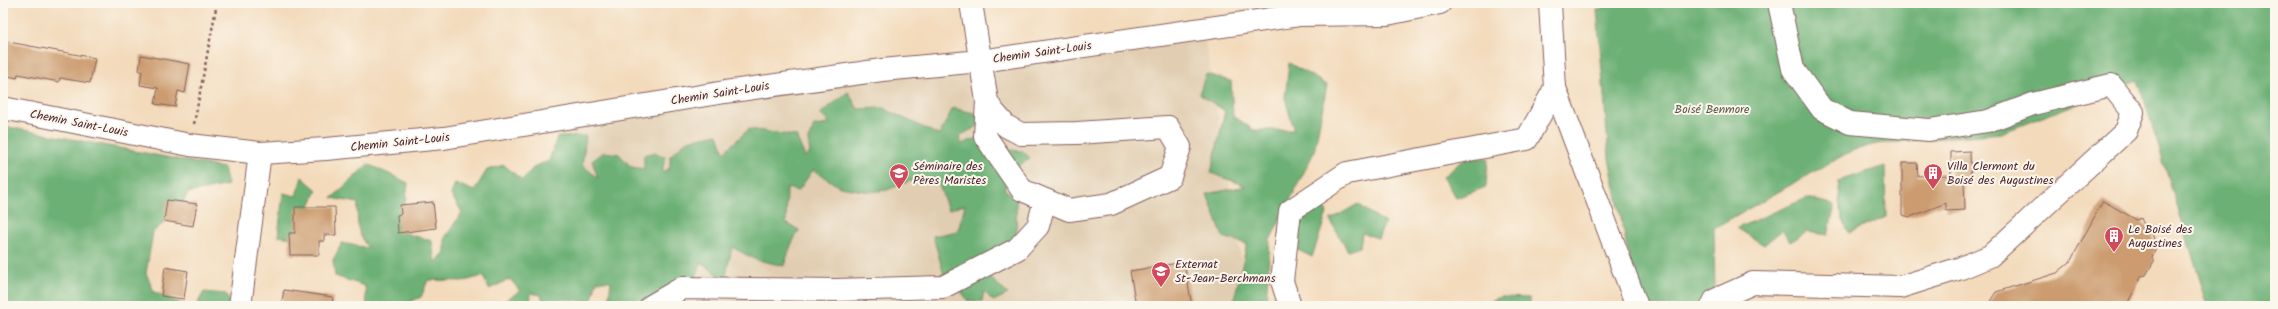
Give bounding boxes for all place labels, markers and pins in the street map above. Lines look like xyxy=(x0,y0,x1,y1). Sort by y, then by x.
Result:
place label: Séminaire des Pères Maristes xyxy=(913,157,986,190)
place label: Villa Clermont du Boisé des Augustines xyxy=(1947,157,2054,190)
school or university icon: Séminaire des Pères Maristes xyxy=(888,162,910,190)
building icon: Villa Clermont du Boisé des Augustines xyxy=(1922,162,1944,190)
place label: Le Boisé des Augustines xyxy=(2128,220,2192,253)
building icon: Le Boisé des Augustines xyxy=(2103,225,2125,253)
place label: Externat St-Jean-Berchmans xyxy=(1175,255,1276,288)
school or university icon: Externat St-Jean-Berchmans xyxy=(1150,260,1172,288)

